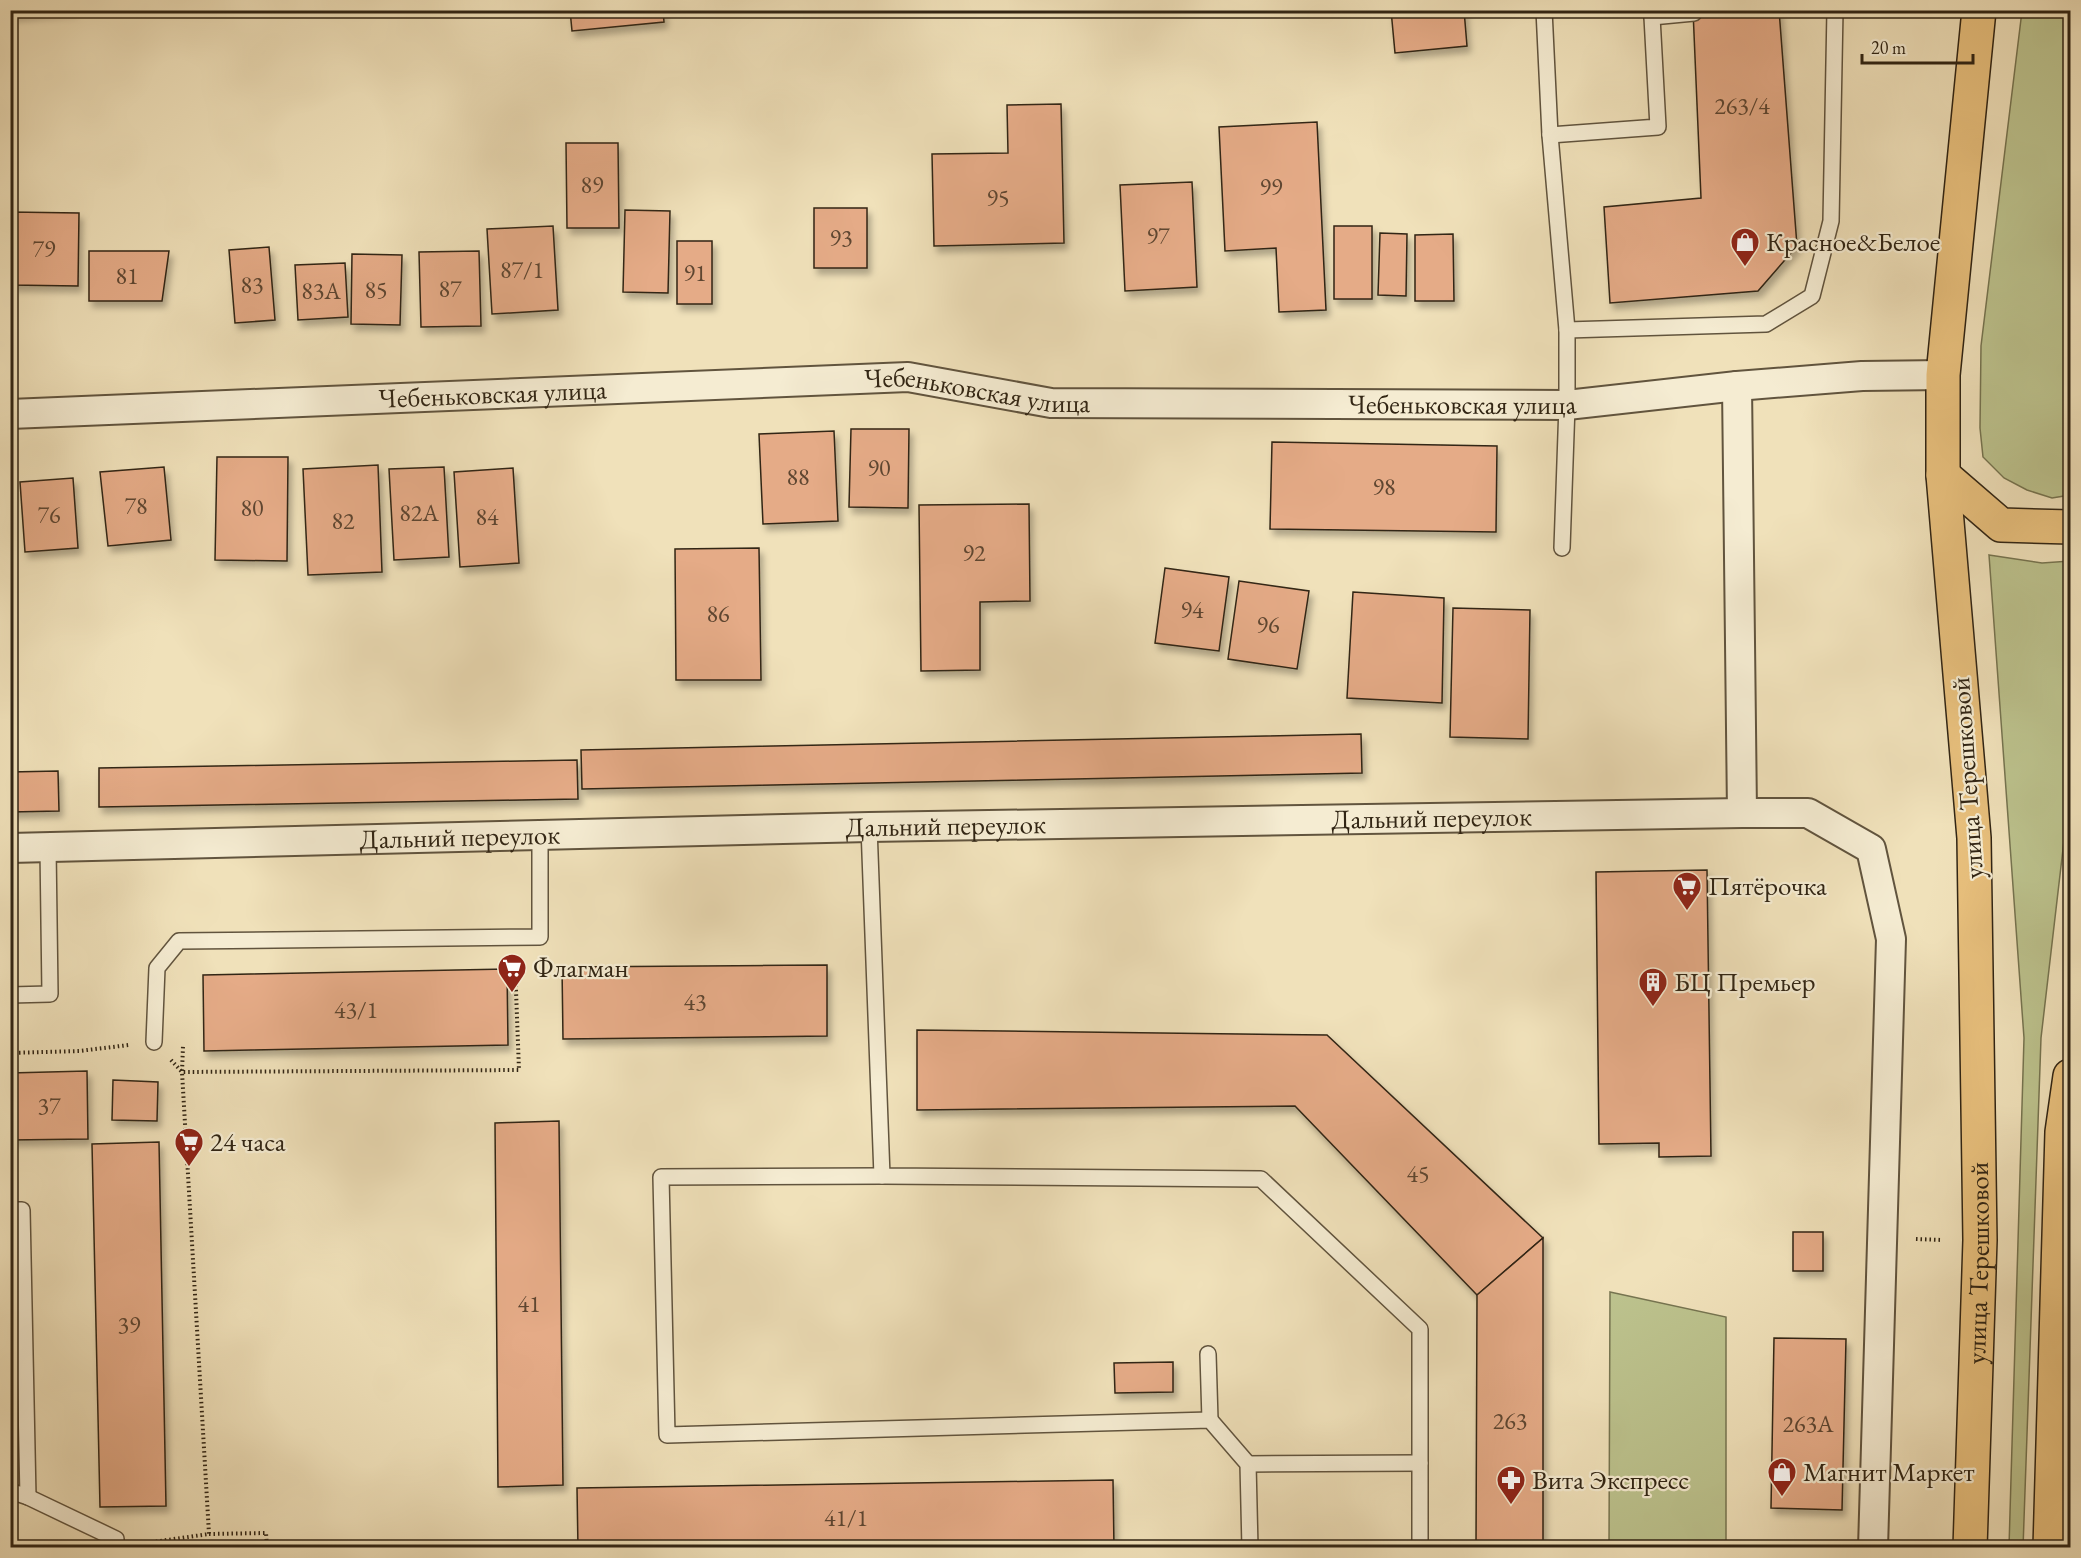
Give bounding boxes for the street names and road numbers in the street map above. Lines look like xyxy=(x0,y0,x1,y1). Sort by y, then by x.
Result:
street label: Чебеньковская улица xyxy=(863,359,1090,420)
street label: Чебеньковская улица xyxy=(378,371,608,416)
street label: Чебеньковская улица xyxy=(1348,386,1578,422)
street label: улица Терешковой xyxy=(1942,676,1991,880)
street label: Дальний переулок xyxy=(1331,798,1532,837)
street label: Дальний переулок xyxy=(845,806,1046,845)
street label: Дальний переулок xyxy=(359,817,561,856)
street label: улица Терешковой xyxy=(1958,1162,1997,1365)

